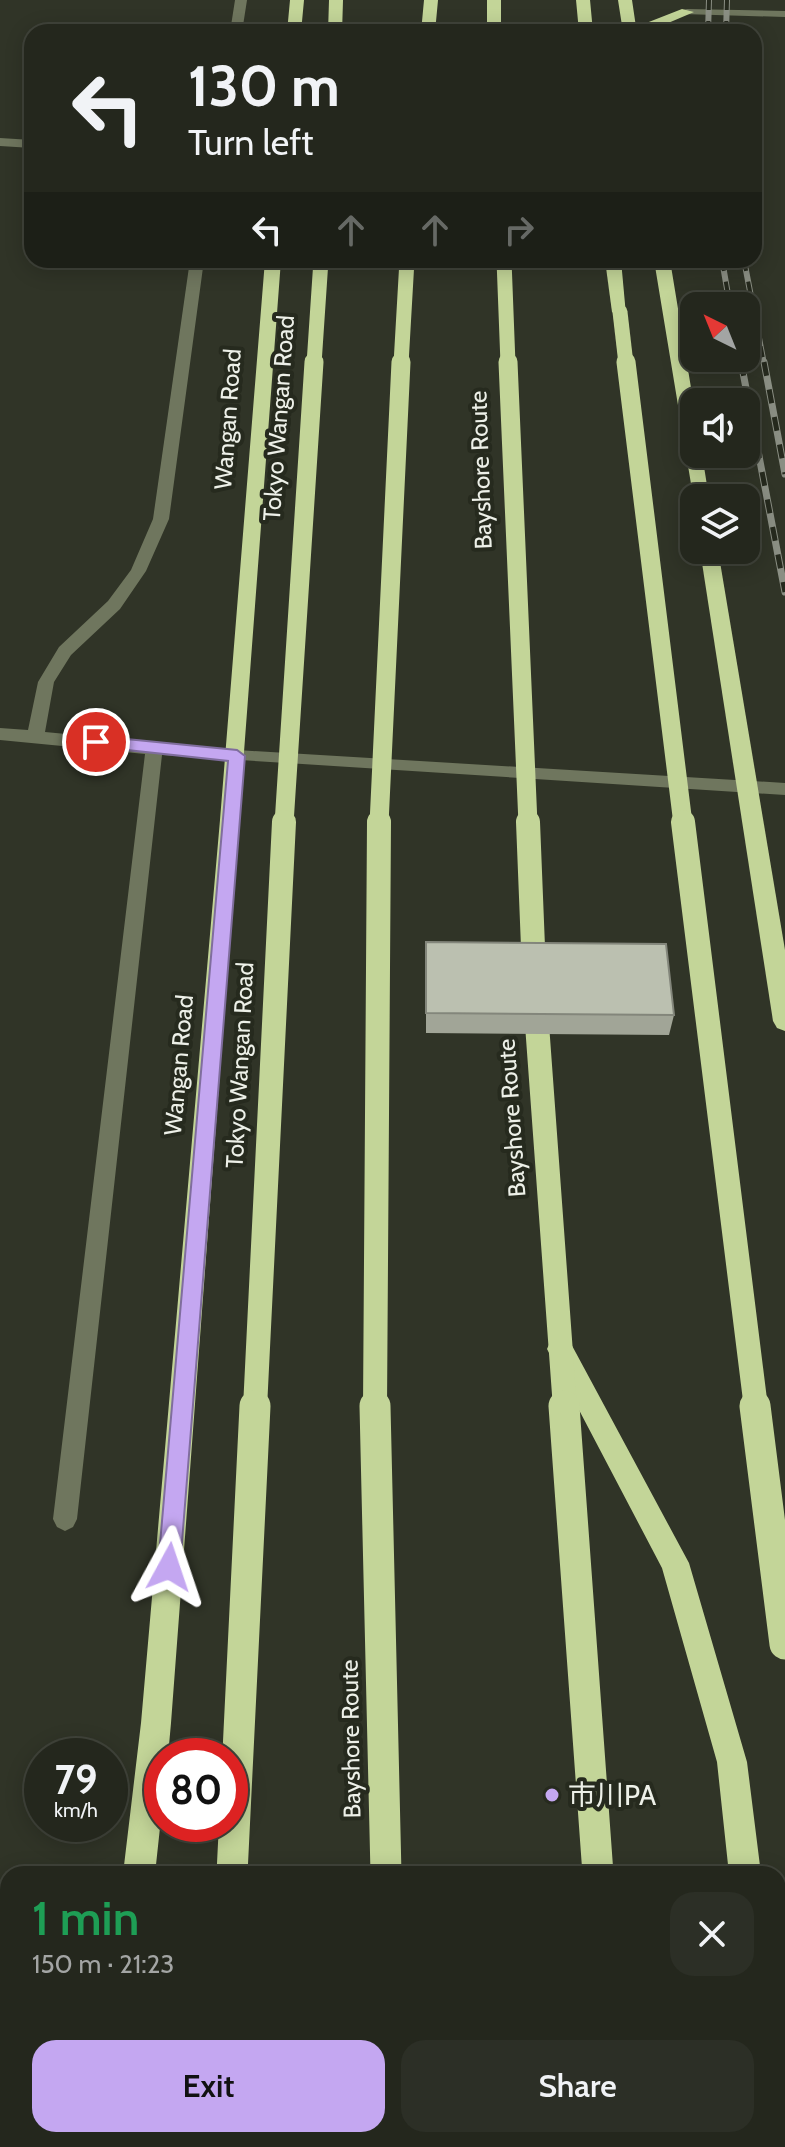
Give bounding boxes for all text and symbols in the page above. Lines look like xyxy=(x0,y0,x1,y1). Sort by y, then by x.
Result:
text: 130 m xyxy=(188,52,340,120)
icon: left xyxy=(56,56,160,160)
text: Turn left xyxy=(188,120,313,164)
icon: left xyxy=(245,208,289,252)
icon: ahead xyxy=(329,208,373,252)
icon: ahead xyxy=(413,208,457,252)
icon: right xyxy=(497,208,541,252)
north arrow xyxy=(680,292,760,372)
map controls xyxy=(680,292,760,564)
street label: Tokyo Wangan Road xyxy=(257,314,300,522)
street label: Wangan Road xyxy=(208,348,247,490)
button: sound xyxy=(680,388,760,468)
street label: Bayshore Route xyxy=(463,390,498,550)
button: layers xyxy=(680,484,760,564)
pin xyxy=(62,708,130,776)
icon: arrive xyxy=(74,720,118,764)
street label: Tokyo Wangan Road xyxy=(220,961,259,1169)
street label: Wangan Road xyxy=(158,993,199,1136)
street label: Bayshore Route xyxy=(492,1038,531,1198)
position arrow xyxy=(127,1525,211,1609)
street label: Bayshore Route xyxy=(335,1659,366,1819)
speed limit sign: 80 xyxy=(144,1738,248,1842)
text: 79 xyxy=(55,1755,97,1804)
place label: 市川PA xyxy=(568,1778,657,1812)
marker: 市川PA xyxy=(543,1786,561,1804)
text: km/h xyxy=(54,1798,98,1822)
text: 1 min xyxy=(32,1889,139,1947)
button: close xyxy=(670,1892,754,1976)
text: 150 m · 21:23 xyxy=(32,1948,174,1980)
button: Exit xyxy=(32,2040,385,2132)
button: Share xyxy=(401,2040,754,2132)

